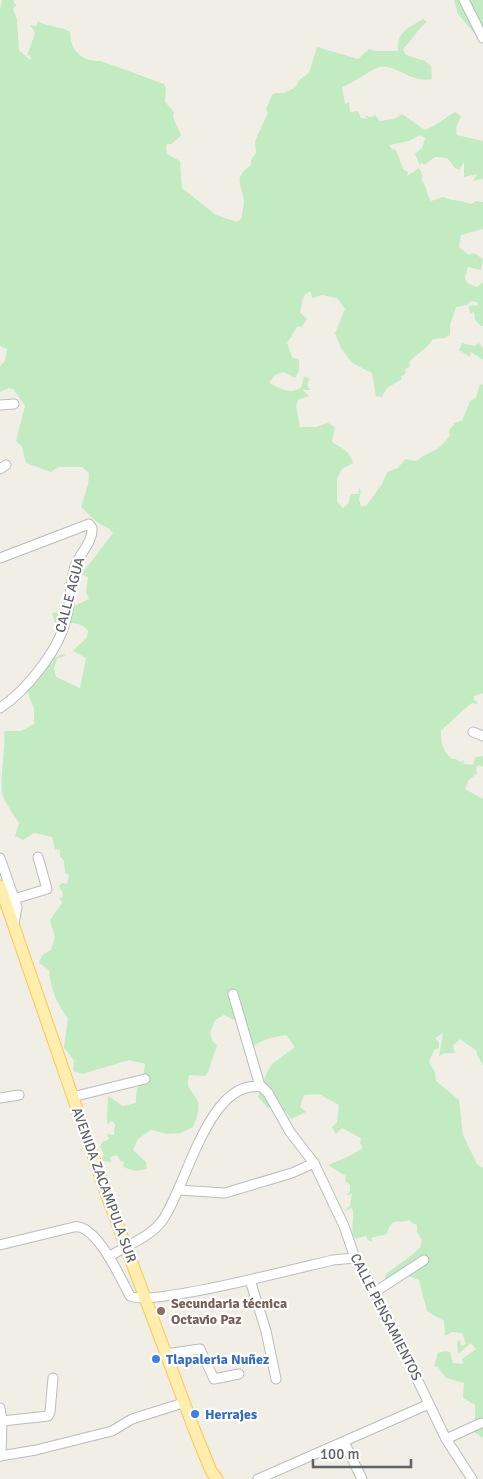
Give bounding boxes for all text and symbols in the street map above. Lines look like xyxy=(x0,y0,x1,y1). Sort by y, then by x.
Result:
street label: CALLE AGUA xyxy=(52,555,88,635)
street label: AVENIDA ZACAMPULA SUR xyxy=(68,1105,140,1265)
street label: CALLE PENSAMIENTOS xyxy=(347,1251,426,1384)
place label: Secundaria técnica Octavio Paz xyxy=(171,1295,287,1328)
marker: Secundaria técnica Octavio Paz xyxy=(155,1305,167,1317)
place label: Tlapaleria Nuñez xyxy=(166,1351,269,1368)
marker: Tlapaleria Nuñez xyxy=(150,1353,162,1365)
place label: Herrajes xyxy=(205,1406,257,1423)
marker: Herrajes xyxy=(189,1408,201,1420)
scale bar xyxy=(313,1436,410,1468)
text: 100 m xyxy=(320,1445,360,1463)

